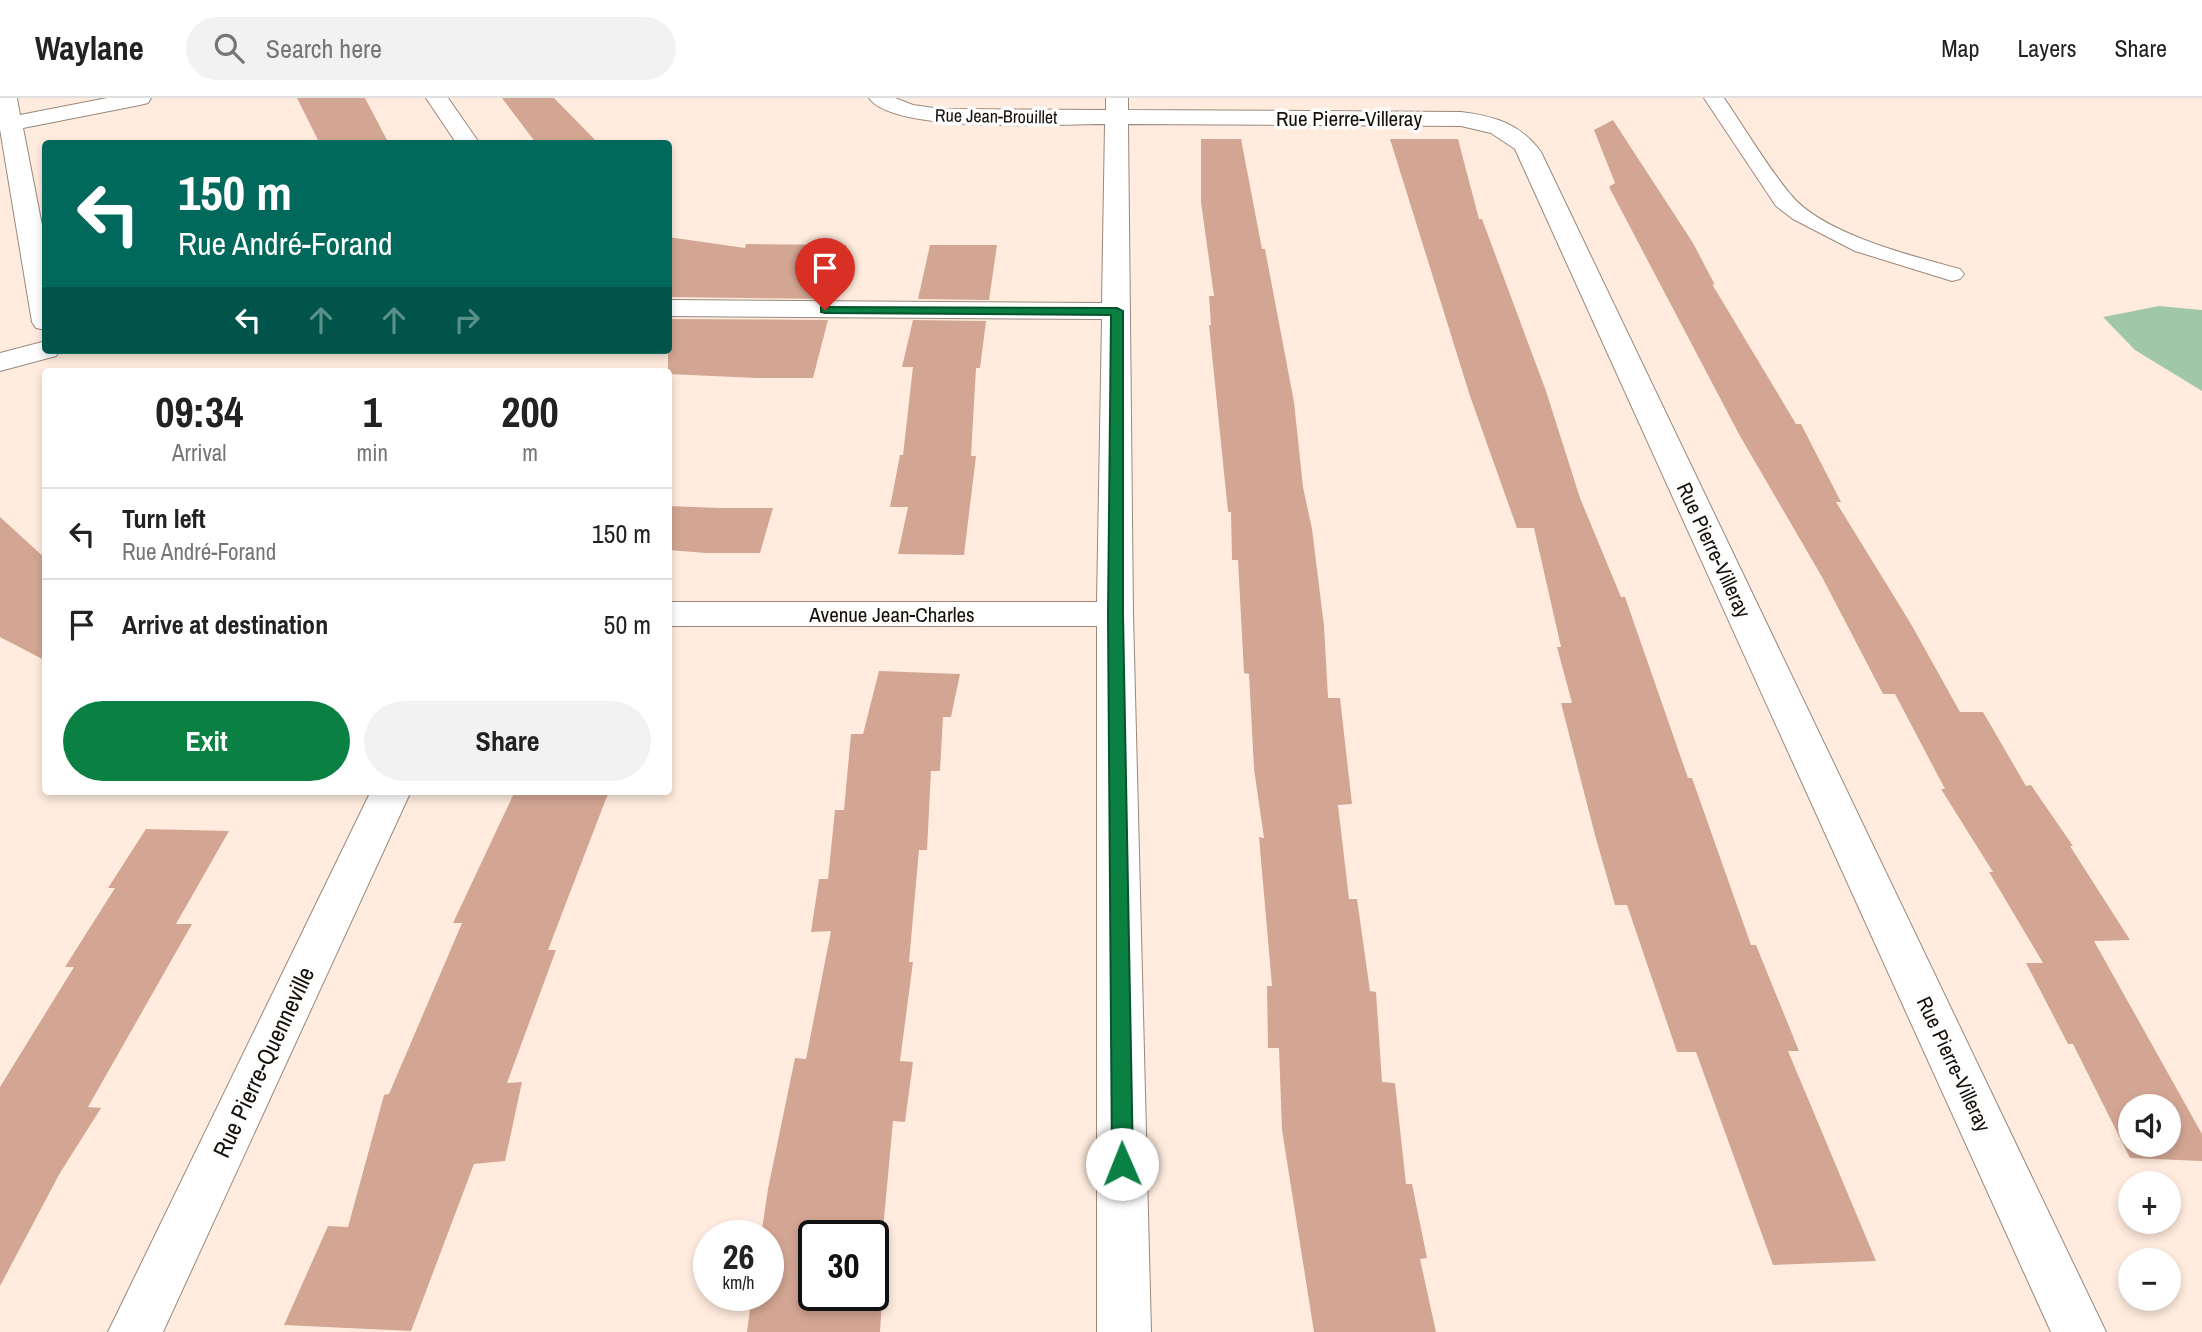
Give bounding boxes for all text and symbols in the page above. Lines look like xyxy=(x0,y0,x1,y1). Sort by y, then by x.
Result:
search box xyxy=(186,17,676,80)
text: Waylane xyxy=(35,26,144,70)
icon: search xyxy=(210,29,248,67)
text: Search here xyxy=(266,31,382,66)
text: Map xyxy=(1941,32,1979,64)
text: Layers xyxy=(2017,32,2076,64)
text: Share xyxy=(2114,32,2167,64)
street label: Rue Jean-Brouillet xyxy=(935,102,1057,130)
street label: Rue Pierre-Villeray xyxy=(1276,104,1422,133)
text: 150 m xyxy=(178,159,292,225)
icon: left xyxy=(63,168,154,259)
text: Rue André-Forand xyxy=(178,222,393,265)
pin xyxy=(795,238,855,310)
icon: arrive xyxy=(806,249,844,287)
icon: left xyxy=(229,301,267,339)
icon: ahead xyxy=(302,301,340,339)
icon: ahead xyxy=(375,301,413,339)
icon: right xyxy=(448,301,486,339)
text: 09:34 xyxy=(155,384,243,440)
text: 1 xyxy=(363,384,382,440)
text: 200 xyxy=(501,384,559,440)
text: Arrival xyxy=(172,437,227,468)
text: min xyxy=(357,437,388,468)
text: m xyxy=(522,437,538,468)
street label: Rue Pierre-Villeray xyxy=(1670,478,1758,623)
text: Turn left xyxy=(122,501,206,536)
icon: left xyxy=(63,515,101,553)
text: 150 m xyxy=(592,516,651,551)
text: Rue André-Forand xyxy=(122,536,276,567)
street label: Avenue Jean-Charles xyxy=(808,600,975,629)
icon: arrive xyxy=(63,606,101,644)
text: Arrive at destination xyxy=(122,607,328,642)
text: 50 m xyxy=(604,607,651,642)
button: Exit xyxy=(63,701,350,781)
button: Share xyxy=(364,701,651,781)
street label: Rue Pierre-Quenneville xyxy=(205,962,321,1162)
street label: Rue Pierre-Villeray xyxy=(1910,992,1998,1137)
map controls xyxy=(2118,1094,2181,1311)
button: sound xyxy=(2118,1094,2181,1157)
position arrow xyxy=(1085,1127,1159,1201)
button: + xyxy=(2118,1171,2181,1234)
speed limit sign: 30 xyxy=(798,1220,889,1311)
text: 26 xyxy=(723,1233,754,1280)
button: − xyxy=(2118,1248,2181,1311)
text: km/h xyxy=(723,1270,755,1295)

